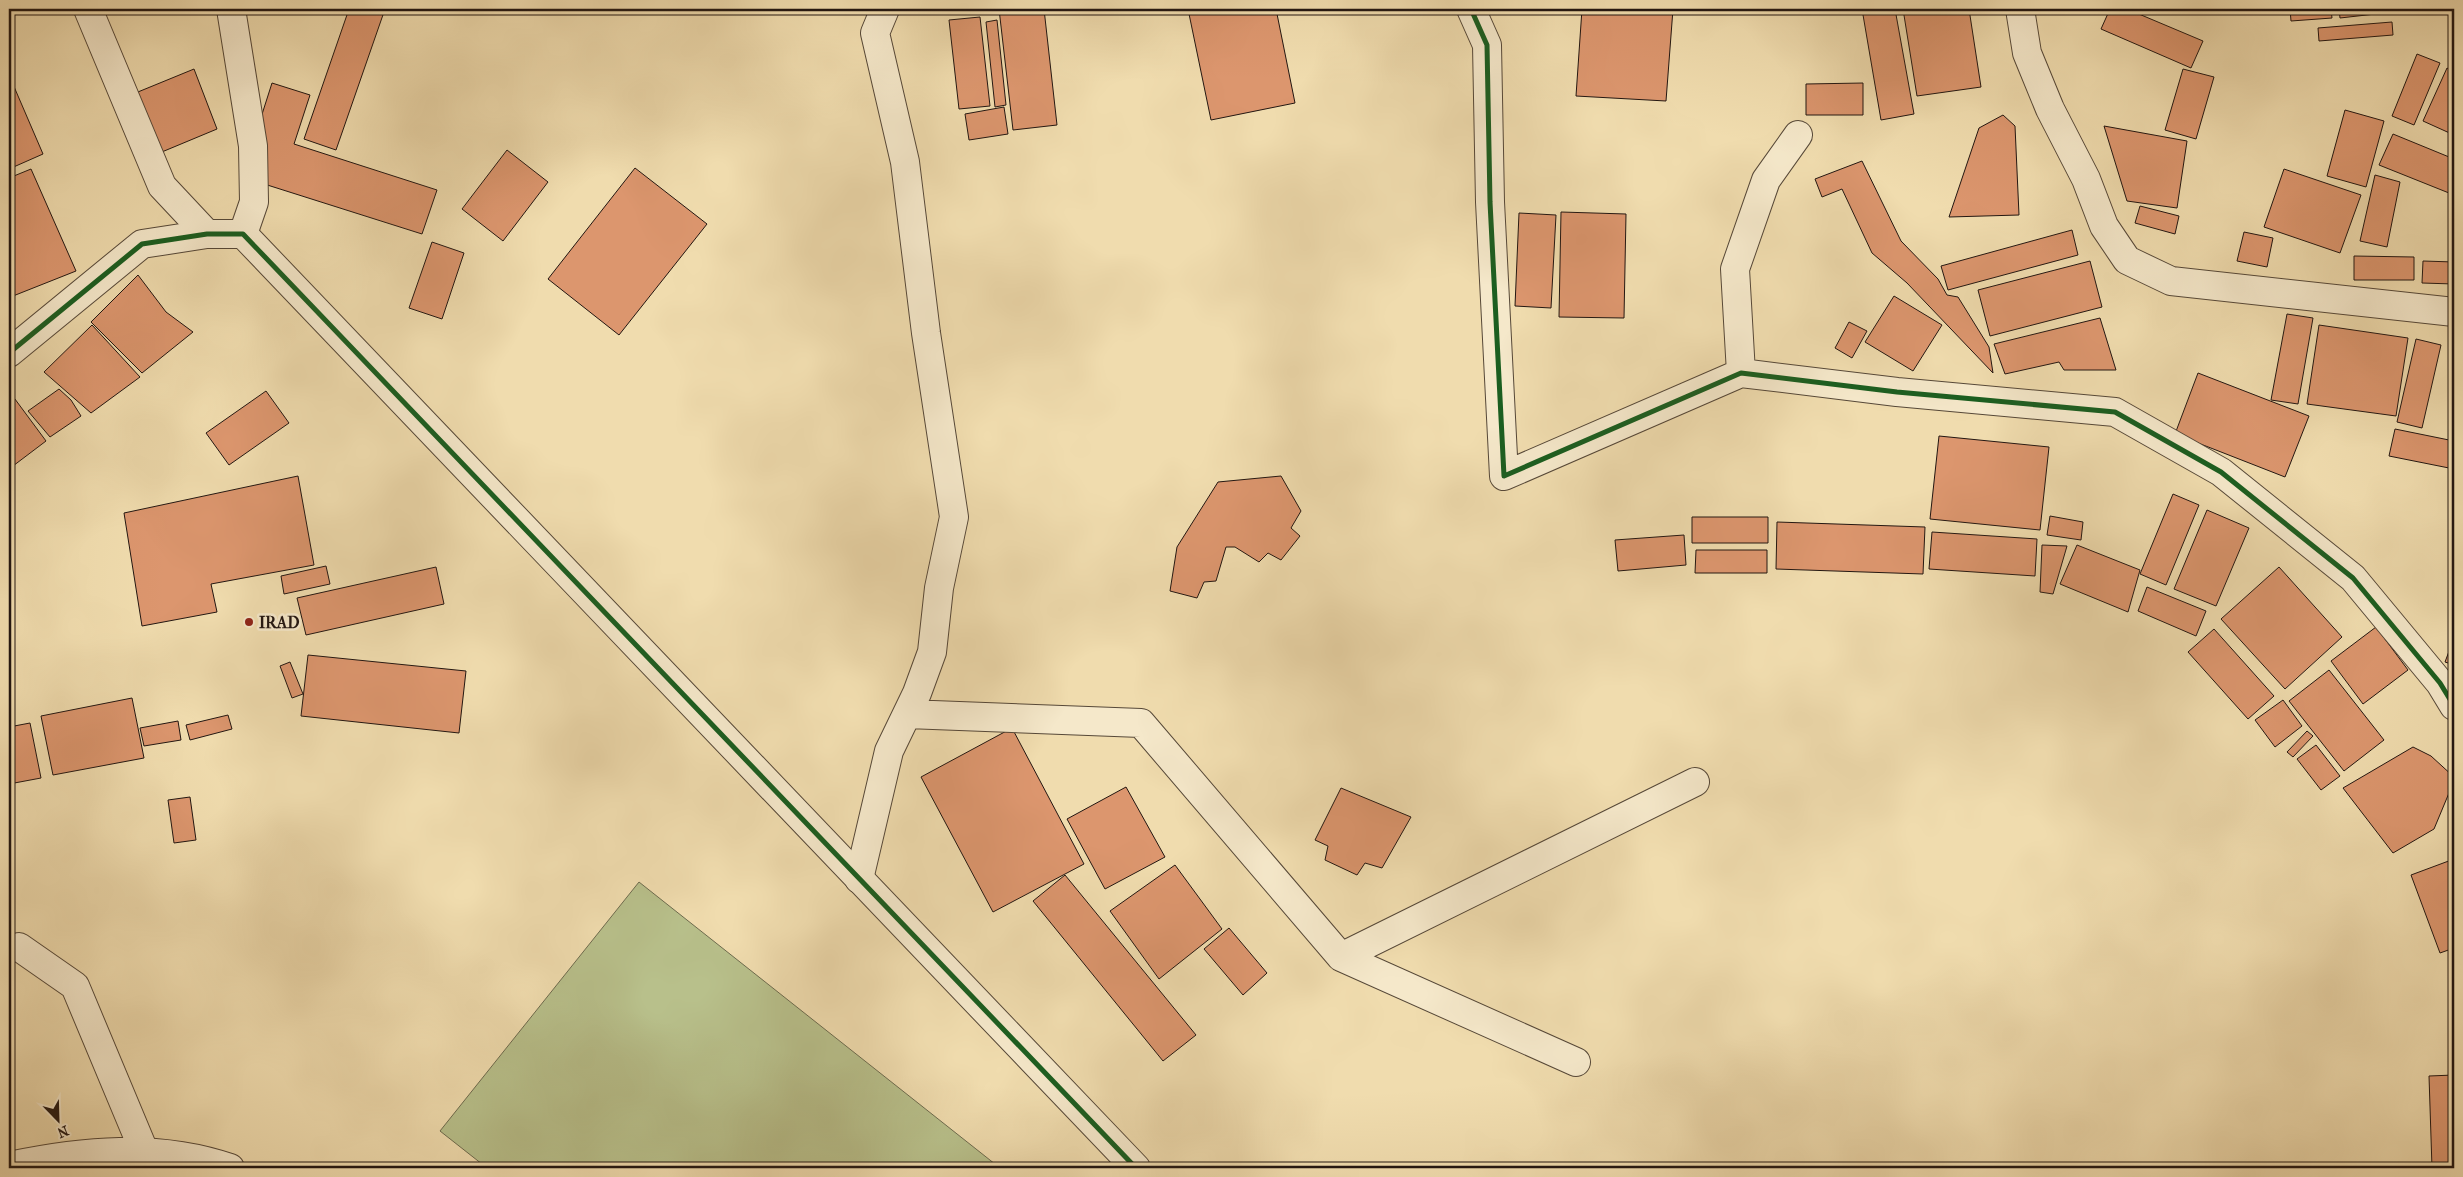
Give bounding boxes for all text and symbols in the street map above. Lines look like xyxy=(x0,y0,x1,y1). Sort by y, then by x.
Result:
place label: IRAD xyxy=(259,613,299,632)
marker: IRAD xyxy=(243,616,255,628)
north arrow xyxy=(32,1094,82,1144)
text: N xyxy=(54,1122,71,1142)

